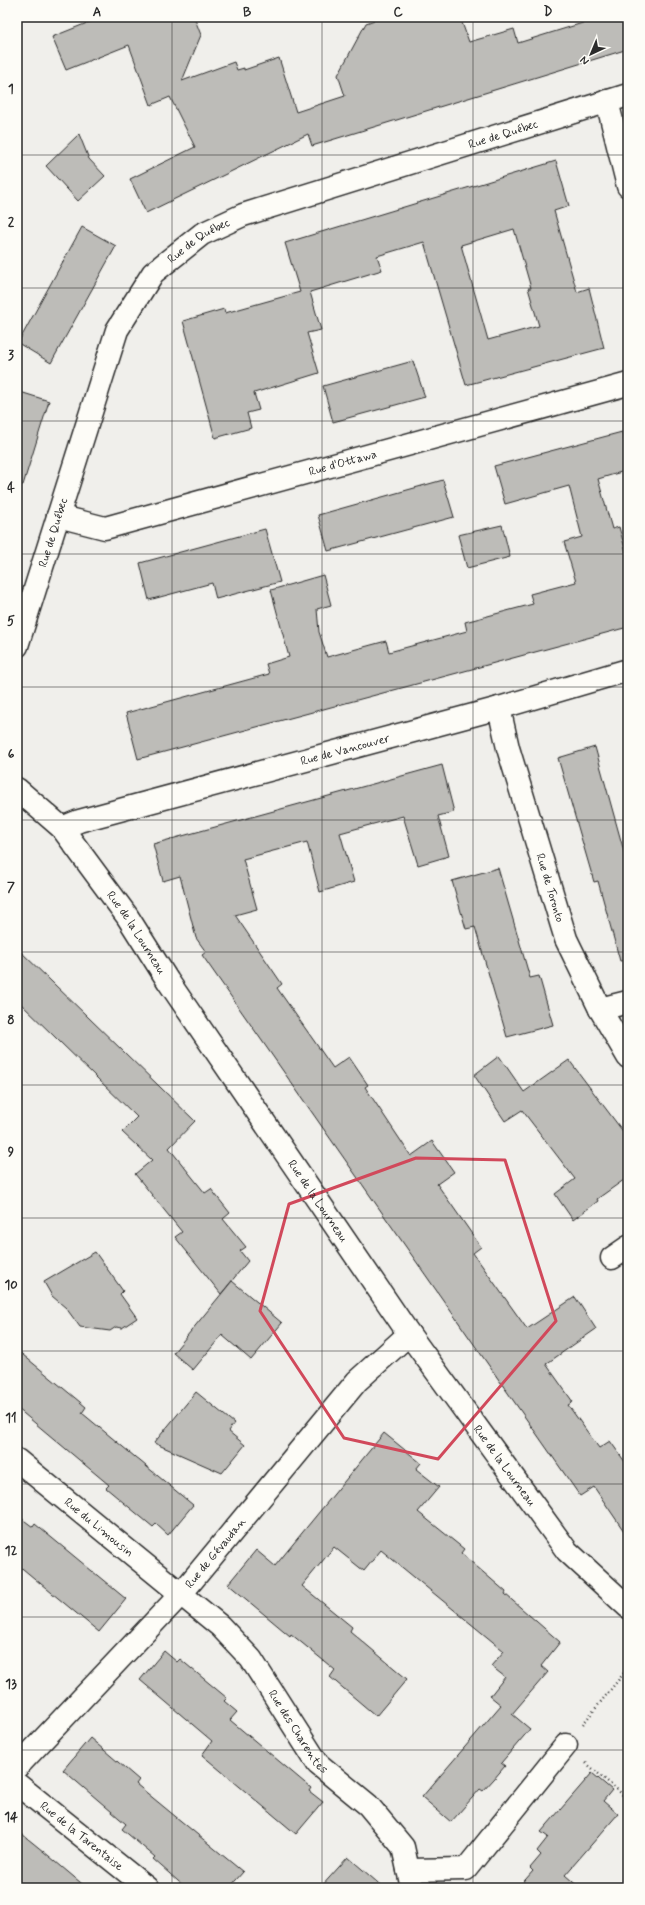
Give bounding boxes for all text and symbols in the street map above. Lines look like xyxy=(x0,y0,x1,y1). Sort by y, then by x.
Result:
text: A xyxy=(93,4,101,21)
text: B xyxy=(243,4,252,21)
text: C xyxy=(393,4,403,21)
text: D xyxy=(544,4,553,21)
north arrow xyxy=(571,34,611,74)
text: N xyxy=(577,53,592,68)
text: 1 xyxy=(8,81,14,98)
street label: Rue de Québec xyxy=(467,117,540,153)
text: 2 xyxy=(8,214,15,231)
street label: Rue de Québec xyxy=(164,215,233,267)
text: 3 xyxy=(8,347,14,364)
street label: Rue d'Ottawa xyxy=(307,447,379,481)
text: 4 xyxy=(7,480,15,497)
street label: Rue de Québec xyxy=(35,496,72,570)
text: 5 xyxy=(7,613,15,630)
street label: Rue de Vancouver xyxy=(299,731,392,770)
text: 6 xyxy=(8,746,15,763)
street label: Rue de Toronto xyxy=(531,852,567,924)
text: 7 xyxy=(7,879,15,896)
street label: Rue de la Lourneau xyxy=(102,888,169,978)
text: 8 xyxy=(7,1012,15,1029)
text: 9 xyxy=(8,1144,15,1161)
street label: Rue de la Lourneau xyxy=(283,1157,351,1246)
text: 10 xyxy=(4,1277,18,1294)
text: 11 xyxy=(5,1410,17,1427)
street label: Rue de la Lourneau xyxy=(469,1422,539,1510)
street label: Rue du Limousin xyxy=(60,1495,136,1561)
street label: Rue de Gévaudan xyxy=(182,1514,250,1592)
text: 12 xyxy=(5,1543,17,1560)
text: 13 xyxy=(5,1676,17,1693)
street label: Rue des Charentes xyxy=(264,1687,331,1778)
street label: Rue de la Tarentaise xyxy=(36,1798,126,1875)
text: 14 xyxy=(4,1809,18,1826)

